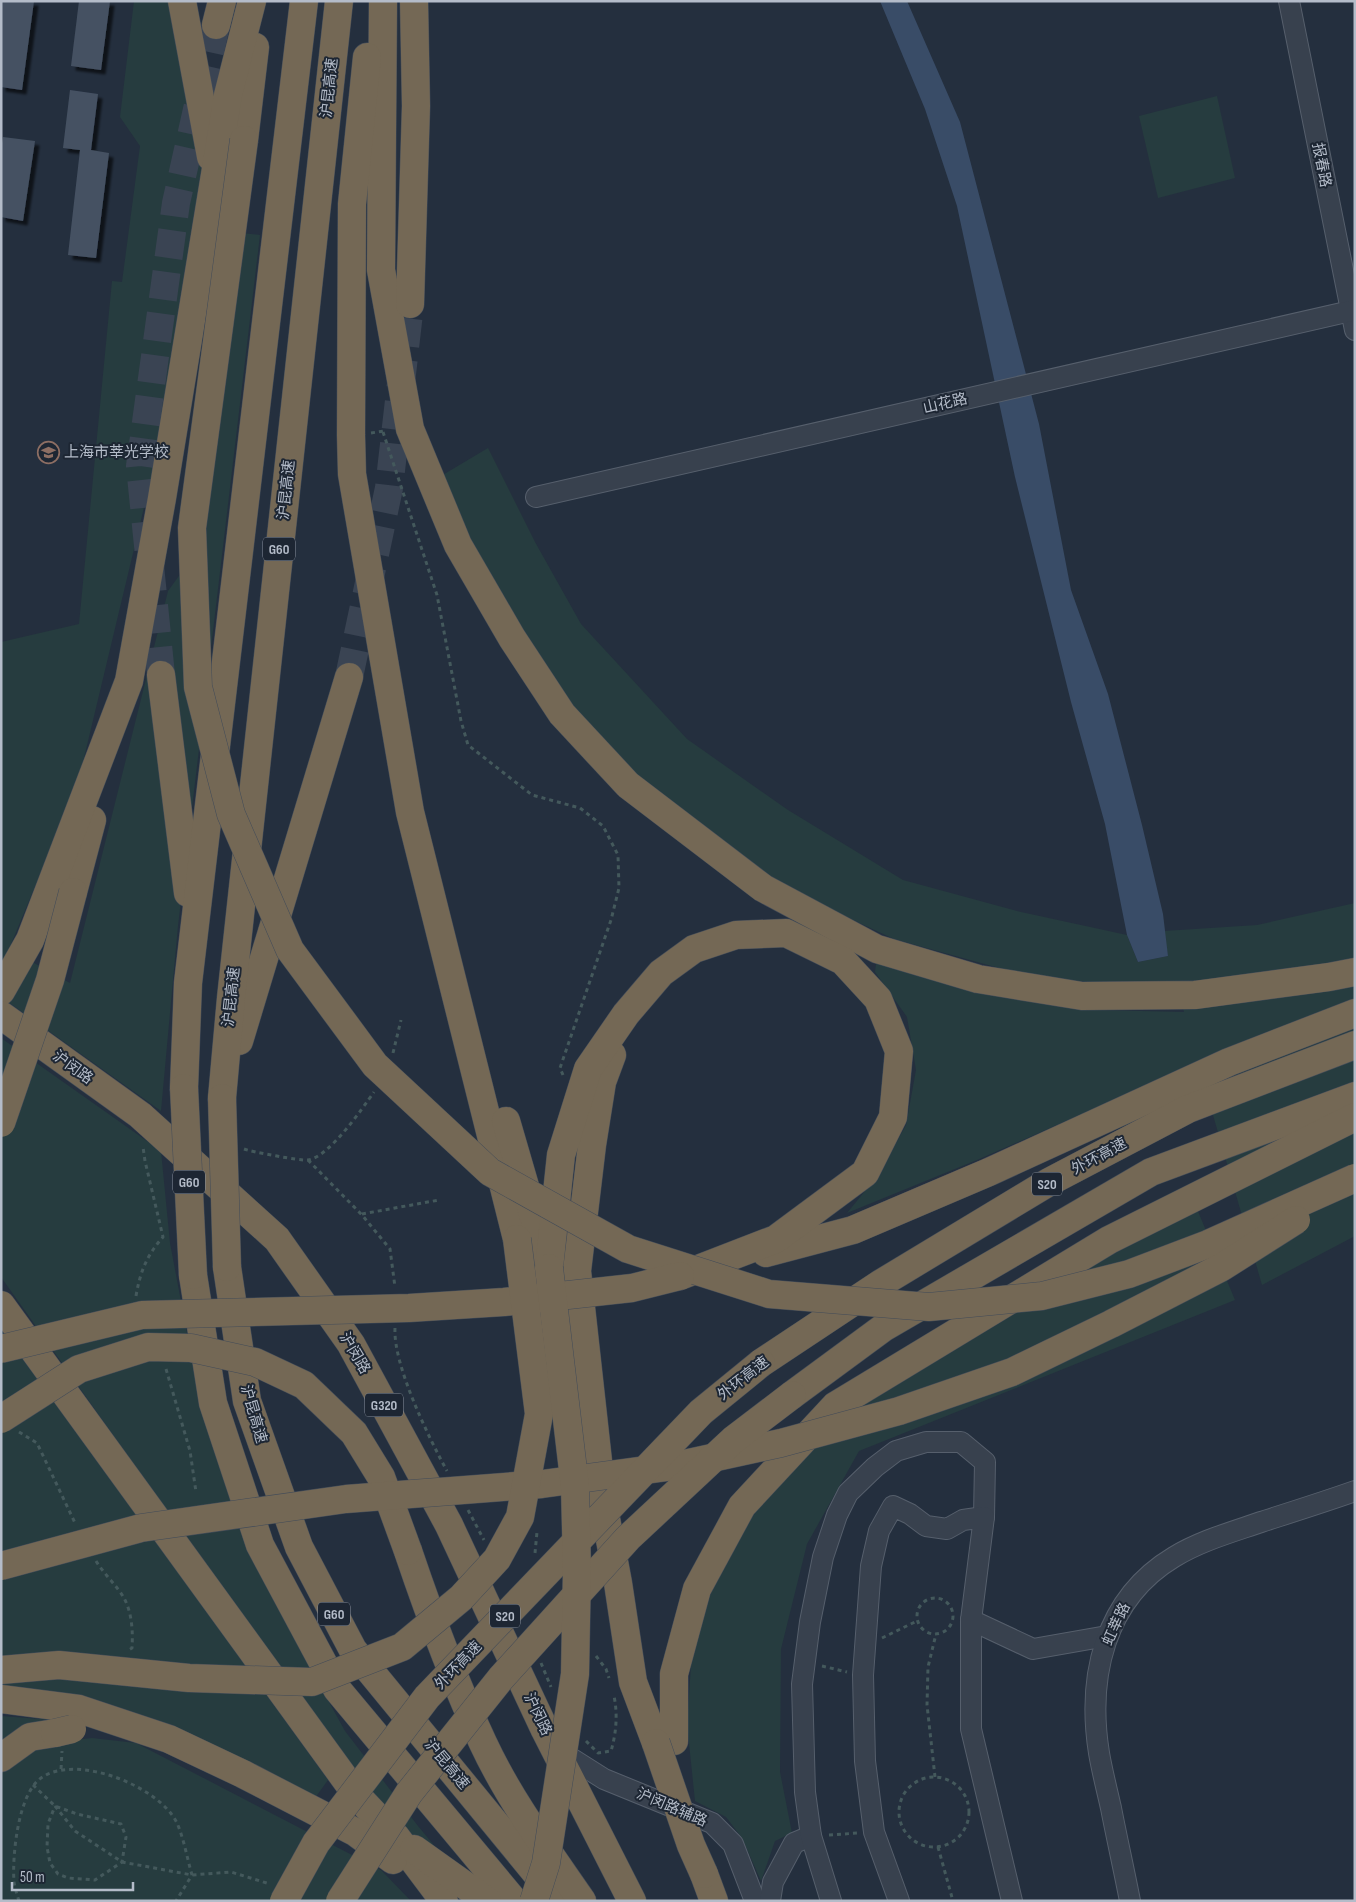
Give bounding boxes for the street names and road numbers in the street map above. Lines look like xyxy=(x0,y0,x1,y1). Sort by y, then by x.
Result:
street label: 沪昆高速 xyxy=(317,57,342,119)
street label: 报春路 xyxy=(1308,141,1335,189)
street label: 山花路 xyxy=(921,389,969,418)
street label: 沪昆高速 xyxy=(274,459,299,521)
road number: G60 xyxy=(263,538,295,560)
street label: 沪昆高速 xyxy=(219,966,244,1028)
street label: 沪闵路 xyxy=(49,1046,96,1088)
street label: 外环高速 xyxy=(1068,1134,1130,1179)
road number: G60 xyxy=(173,1170,205,1194)
road number: S20 xyxy=(1032,1172,1062,1196)
street label: 沪闵路 xyxy=(335,1329,374,1377)
street label: 外环高速 xyxy=(714,1352,773,1404)
street label: 沪昆高速 xyxy=(236,1383,271,1446)
road number: G320 xyxy=(365,1394,403,1416)
street label: 虹莘路 xyxy=(1098,1600,1135,1649)
road number: G60 xyxy=(318,1602,350,1626)
road number: S20 xyxy=(490,1604,520,1628)
street label: 外环高速 xyxy=(431,1637,486,1694)
street label: 沪闵路 xyxy=(519,1690,556,1739)
street label: 沪昆高速 xyxy=(420,1735,473,1793)
street label: 沪闵路辅路 xyxy=(634,1784,710,1831)

